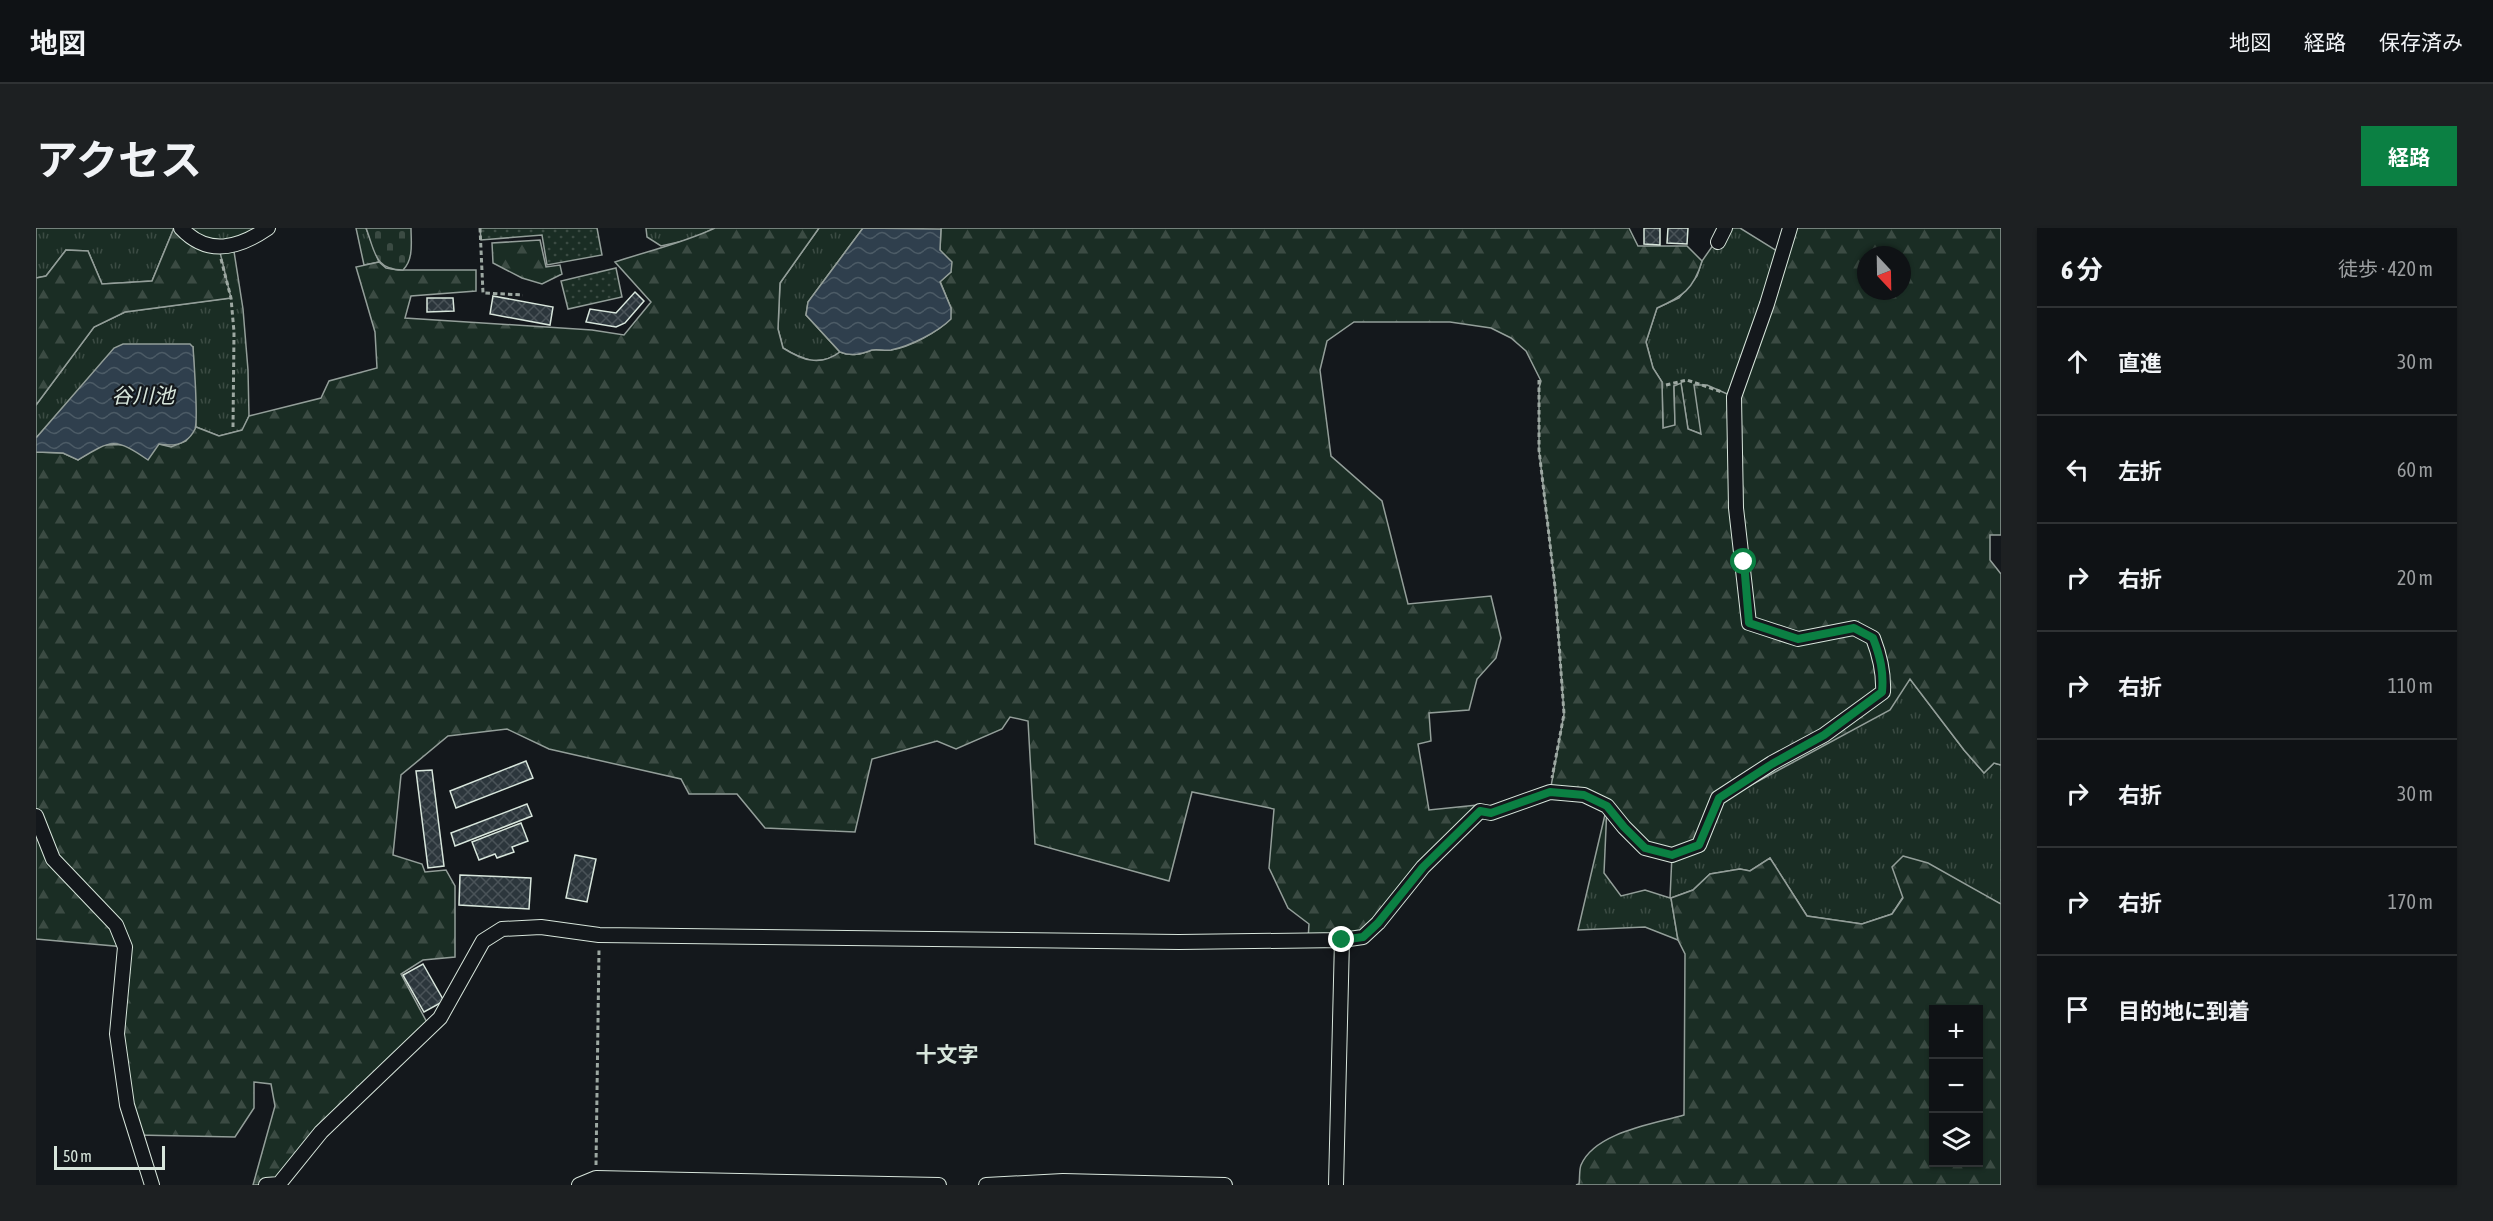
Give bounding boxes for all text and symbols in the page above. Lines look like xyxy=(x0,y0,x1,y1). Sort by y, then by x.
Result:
text: 地図 xyxy=(30,27,86,59)
text: 地図 xyxy=(2229,30,2271,54)
text: 経路 xyxy=(2304,30,2346,54)
text: 保存済み xyxy=(2379,30,2463,54)
button: 経路 xyxy=(2361,126,2457,186)
text: アクセス xyxy=(36,136,202,184)
north arrow xyxy=(1857,246,1911,300)
text: 6 分 xyxy=(2061,255,2103,285)
text: 徒歩 · 420 m xyxy=(2338,257,2433,280)
icon: ahead xyxy=(2061,345,2094,378)
text: 直進 xyxy=(2118,350,2162,376)
text: 30 m xyxy=(2397,350,2433,373)
water label: 谷川池 xyxy=(112,383,176,407)
icon: left xyxy=(2061,453,2094,486)
text: 左折 xyxy=(2118,458,2162,484)
text: 60 m xyxy=(2397,458,2433,481)
route start xyxy=(1730,548,1756,574)
icon: right xyxy=(2061,561,2094,594)
text: 右折 xyxy=(2118,566,2162,592)
text: 20 m xyxy=(2397,566,2433,589)
icon: right xyxy=(2061,669,2094,702)
text: 右折 xyxy=(2118,674,2162,700)
text: 110 m xyxy=(2388,674,2433,697)
icon: right xyxy=(2061,777,2094,810)
text: 右折 xyxy=(2118,782,2162,808)
text: 30 m xyxy=(2397,782,2433,805)
icon: right xyxy=(2061,885,2094,918)
text: 右折 xyxy=(2118,890,2162,916)
text: 170 m xyxy=(2388,890,2433,913)
route end xyxy=(1328,926,1354,952)
icon: arrive xyxy=(2061,993,2094,1026)
text: 目的地に到着 xyxy=(2118,998,2250,1024)
map controls xyxy=(1929,1005,1983,1167)
button: + xyxy=(1929,1005,1983,1059)
district label: 十文字 xyxy=(916,1042,979,1066)
button: − xyxy=(1929,1059,1983,1113)
button: layers xyxy=(1929,1113,1983,1167)
scale bar xyxy=(54,1143,165,1170)
text: 50 m xyxy=(63,1147,92,1165)

